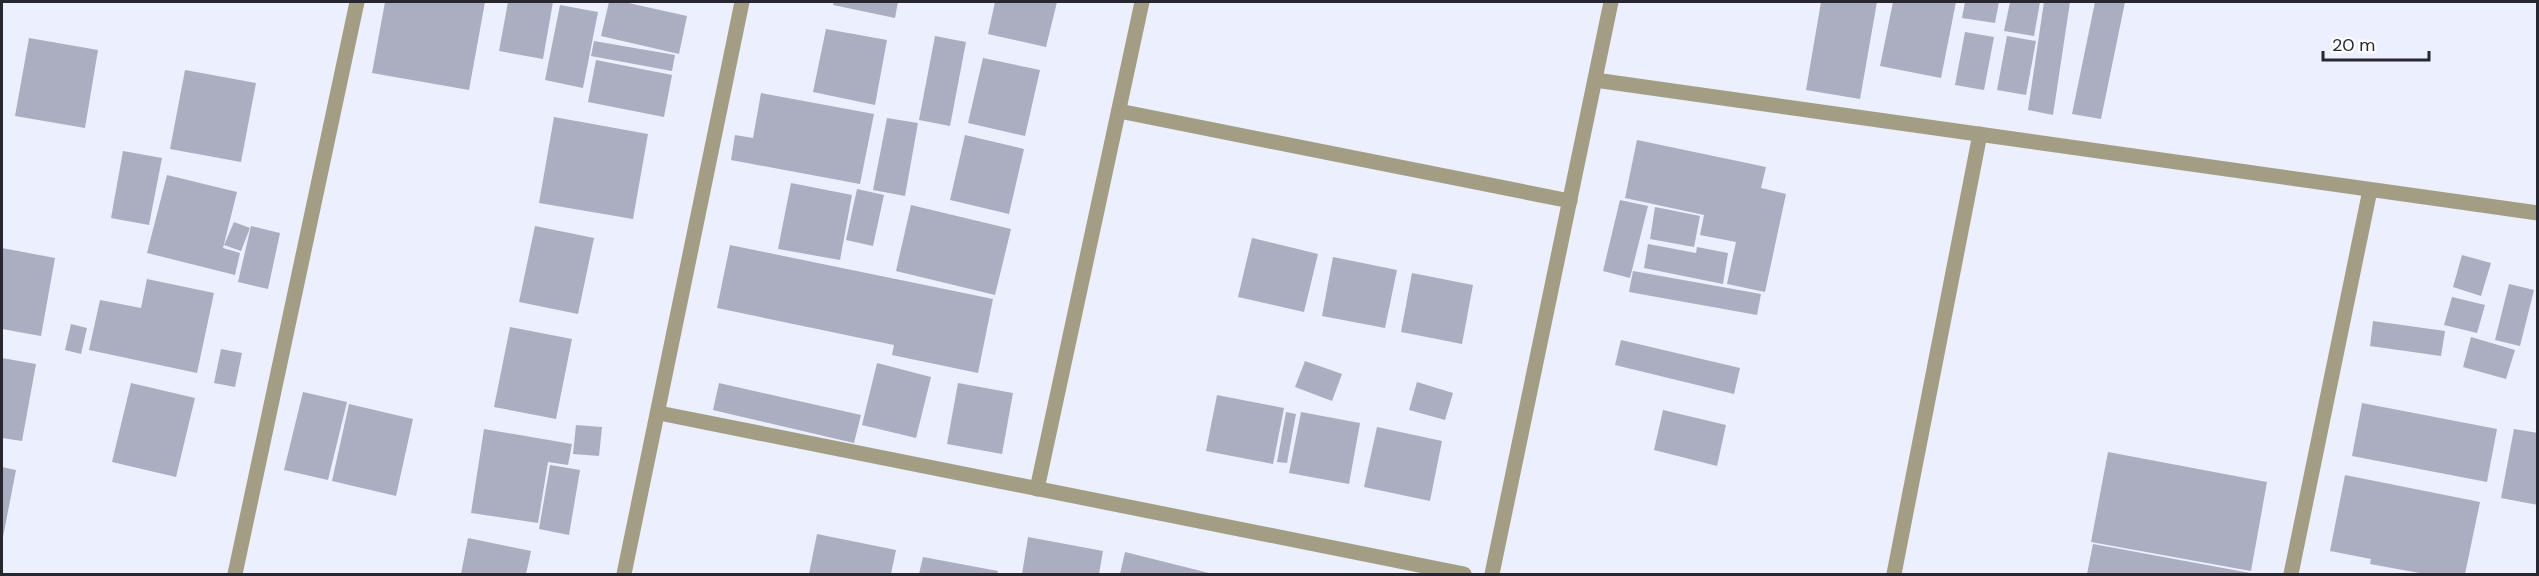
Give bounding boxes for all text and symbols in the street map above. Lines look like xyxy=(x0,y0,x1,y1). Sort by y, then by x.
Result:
scale bar xyxy=(2323,24,2430,62)
text: 20 m xyxy=(2332,33,2375,57)

